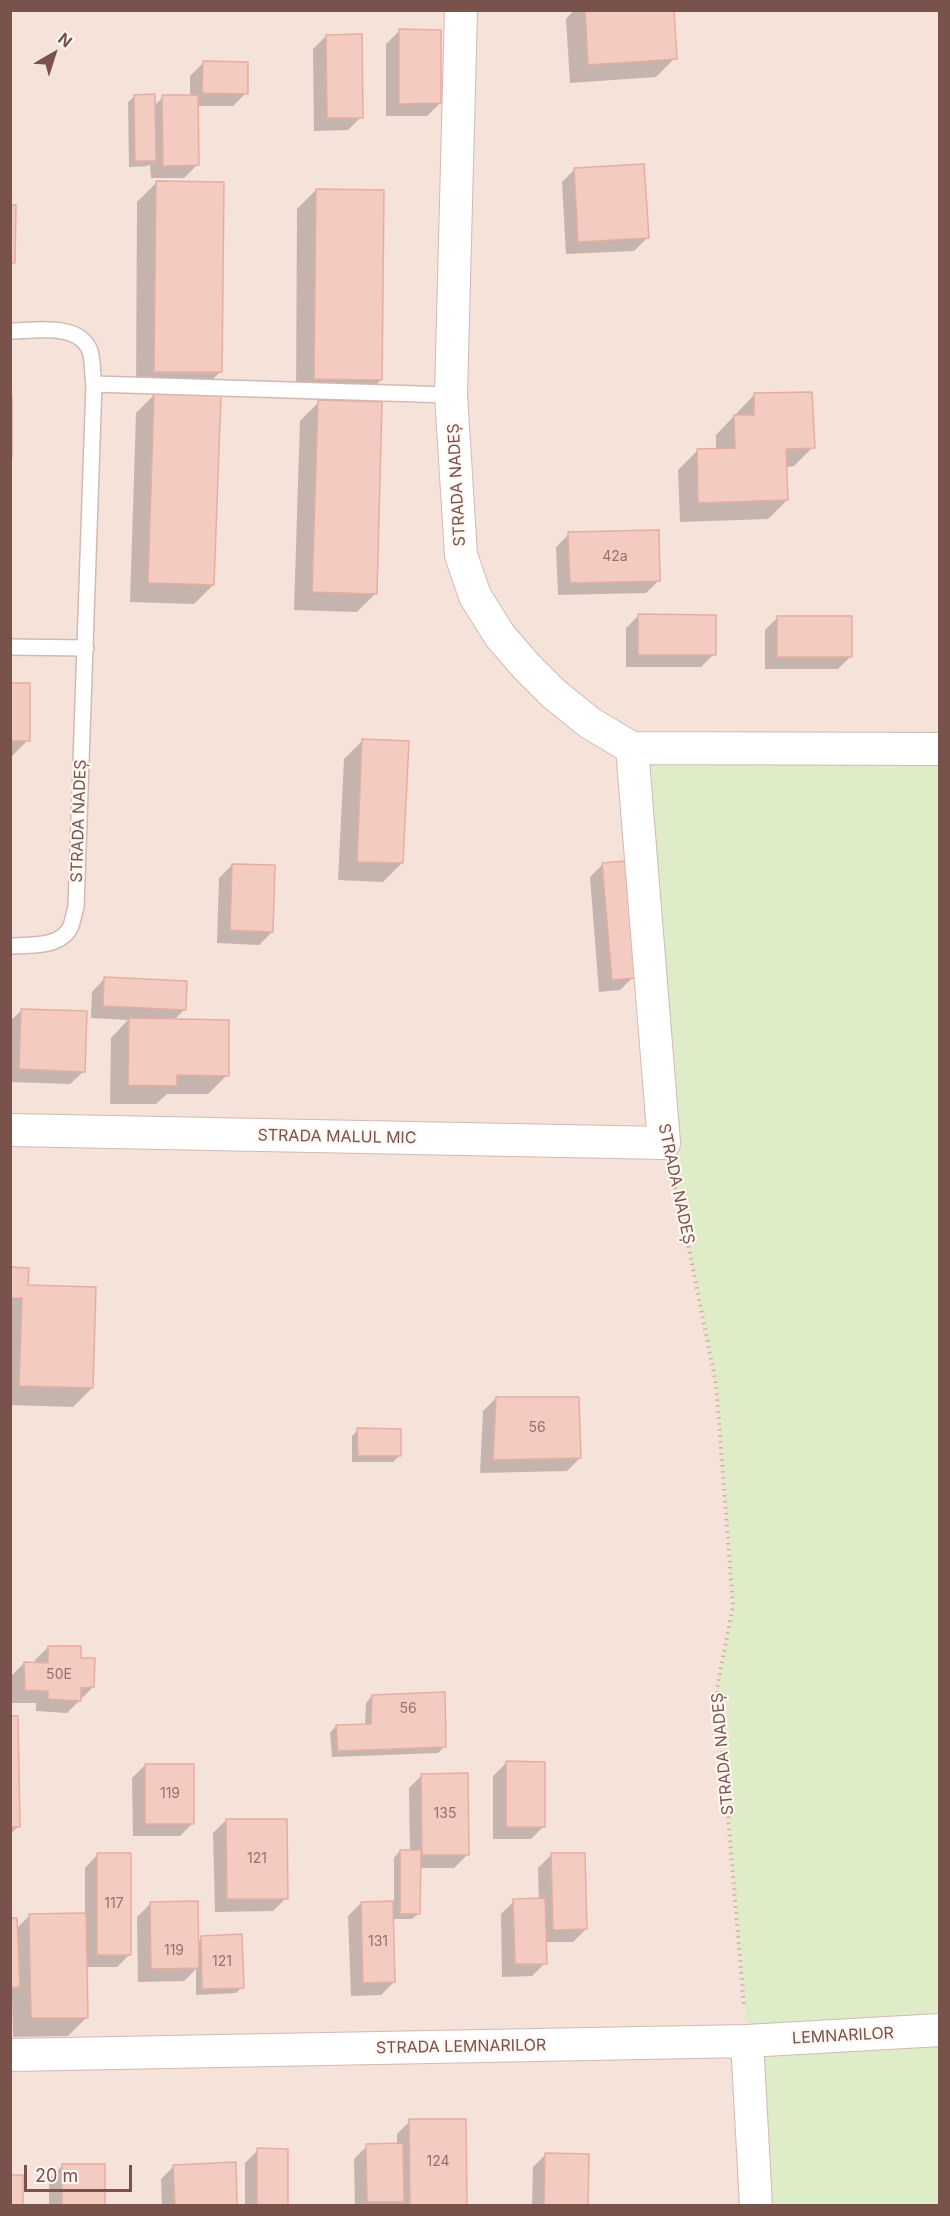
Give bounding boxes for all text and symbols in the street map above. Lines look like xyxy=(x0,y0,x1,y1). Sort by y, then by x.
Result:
north arrow xyxy=(24,24,84,84)
text: N xyxy=(54,28,76,52)
street label: STRADA NADEȘ xyxy=(444,423,470,547)
house number: 42a xyxy=(602,549,628,565)
street label: STRADA NADEȘ xyxy=(67,759,91,883)
street label: STRADA NADEȘ xyxy=(654,1122,698,1246)
street label: STRADA MALUL MIC xyxy=(257,1126,417,1148)
house number: 56 xyxy=(528,1420,546,1436)
house number: 50E xyxy=(46,1667,72,1683)
street label: STRADA NADEȘ xyxy=(708,1692,738,1816)
house number: 56 xyxy=(399,1701,417,1717)
house number: 119 xyxy=(160,1786,180,1802)
house number: 135 xyxy=(434,1806,456,1822)
house number: 121 xyxy=(247,1851,267,1867)
house number: 117 xyxy=(104,1896,124,1912)
house number: 131 xyxy=(368,1934,388,1950)
house number: 119 xyxy=(164,1943,184,1959)
house number: 121 xyxy=(212,1954,232,1970)
street label: LEMNARILOR xyxy=(792,2024,894,2048)
street label: STRADA LEMNARILOR xyxy=(376,2036,546,2058)
scale bar xyxy=(27,2153,135,2191)
house number: 124 xyxy=(426,2154,450,2170)
text: 20 m xyxy=(35,2165,78,2186)

